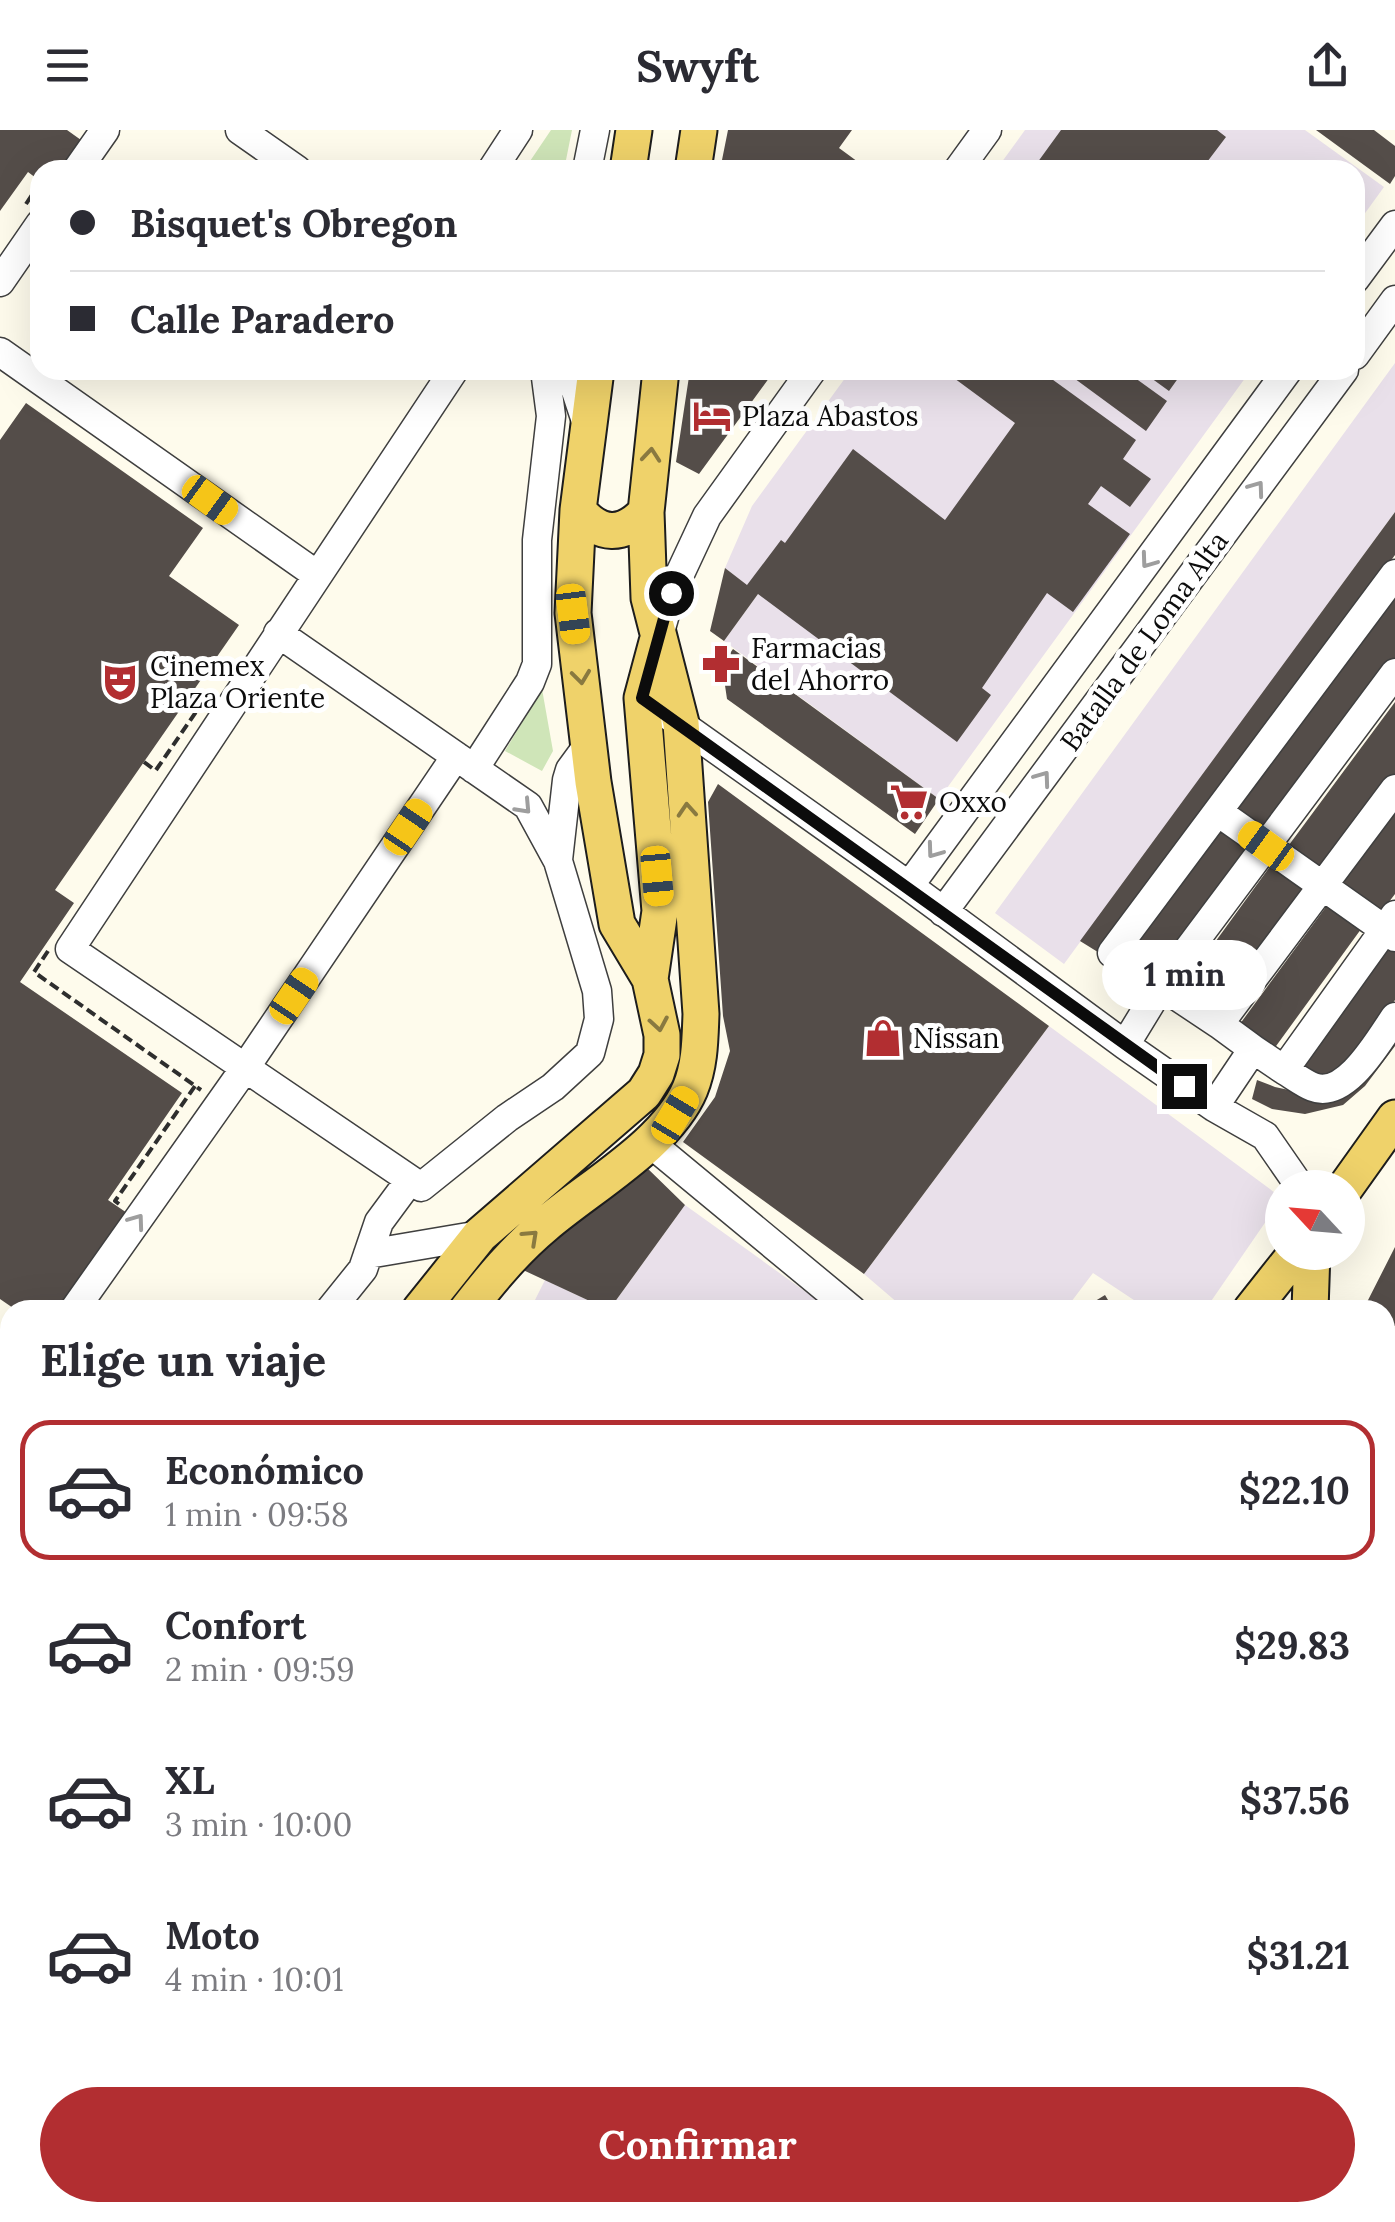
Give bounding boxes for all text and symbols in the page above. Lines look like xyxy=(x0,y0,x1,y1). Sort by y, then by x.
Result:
text: Swyft xyxy=(636,37,759,94)
icon: menu xyxy=(40,38,95,93)
icon: share xyxy=(1300,38,1355,93)
text: Bisquet's Obregon xyxy=(130,199,458,247)
text: Calle Paradero xyxy=(130,295,395,343)
hotel icon: Plaza Abastos xyxy=(691,395,733,437)
place label: Plaza Abastos xyxy=(742,398,918,434)
one-way arrow xyxy=(639,447,661,463)
car xyxy=(177,470,243,530)
one-way arrow xyxy=(1245,481,1262,499)
street label: Batalla de Loma Alta xyxy=(1052,524,1236,758)
one-way arrow xyxy=(1142,550,1159,568)
route start xyxy=(649,571,694,616)
car xyxy=(554,582,592,646)
place label: Farmacias del Ahorro xyxy=(751,630,889,698)
pharmacy icon: Farmacias del Ahorro xyxy=(700,643,742,685)
place label: Cinemex Plaza Oriente xyxy=(150,648,325,716)
theatre icon: Cinemex Plaza Oriente xyxy=(99,661,141,703)
one-way arrow xyxy=(570,670,591,686)
one-way arrow xyxy=(1031,770,1049,789)
supermarket icon: Oxxo xyxy=(888,781,930,823)
place label: Oxxo xyxy=(939,784,1007,820)
car xyxy=(379,794,437,860)
one-way arrow xyxy=(512,796,530,814)
one-way arrow xyxy=(677,801,698,817)
car xyxy=(1233,816,1299,876)
one-way arrow xyxy=(929,840,946,858)
car xyxy=(639,845,675,907)
callout: 1 min xyxy=(1102,941,1266,1011)
text: 1 min xyxy=(1144,954,1225,995)
car xyxy=(265,963,323,1029)
one-way arrow xyxy=(648,1016,669,1033)
shop icon: Nissan xyxy=(862,1017,904,1059)
place label: Nissan xyxy=(913,1020,1000,1056)
route end xyxy=(1162,1064,1207,1109)
car xyxy=(647,1082,703,1148)
north arrow xyxy=(1265,1170,1365,1270)
map controls xyxy=(1265,1170,1365,1270)
one-way arrow xyxy=(125,1214,143,1232)
one-way arrow xyxy=(520,1231,538,1249)
text: Elige un viaje xyxy=(40,1331,326,1388)
icon: car xyxy=(45,1445,135,1535)
text: Económico xyxy=(165,1446,364,1494)
text: $22.10 xyxy=(1239,1466,1350,1514)
text: 1 min · 09:58 xyxy=(165,1494,349,1535)
icon: car xyxy=(45,1600,135,1690)
text: Confort xyxy=(165,1601,306,1649)
text: $29.83 xyxy=(1234,1621,1350,1669)
text: 2 min · 09:59 xyxy=(165,1649,355,1690)
icon: car xyxy=(45,1755,135,1845)
text: XL xyxy=(165,1756,215,1804)
text: $37.56 xyxy=(1240,1776,1350,1824)
text: 3 min · 10:00 xyxy=(165,1804,352,1845)
icon: car xyxy=(45,1910,135,2000)
text: Moto xyxy=(165,1911,260,1959)
text: $31.21 xyxy=(1246,1931,1350,1979)
text: 4 min · 10:01 xyxy=(165,1959,344,2000)
button: Confirmar xyxy=(40,2087,1355,2202)

